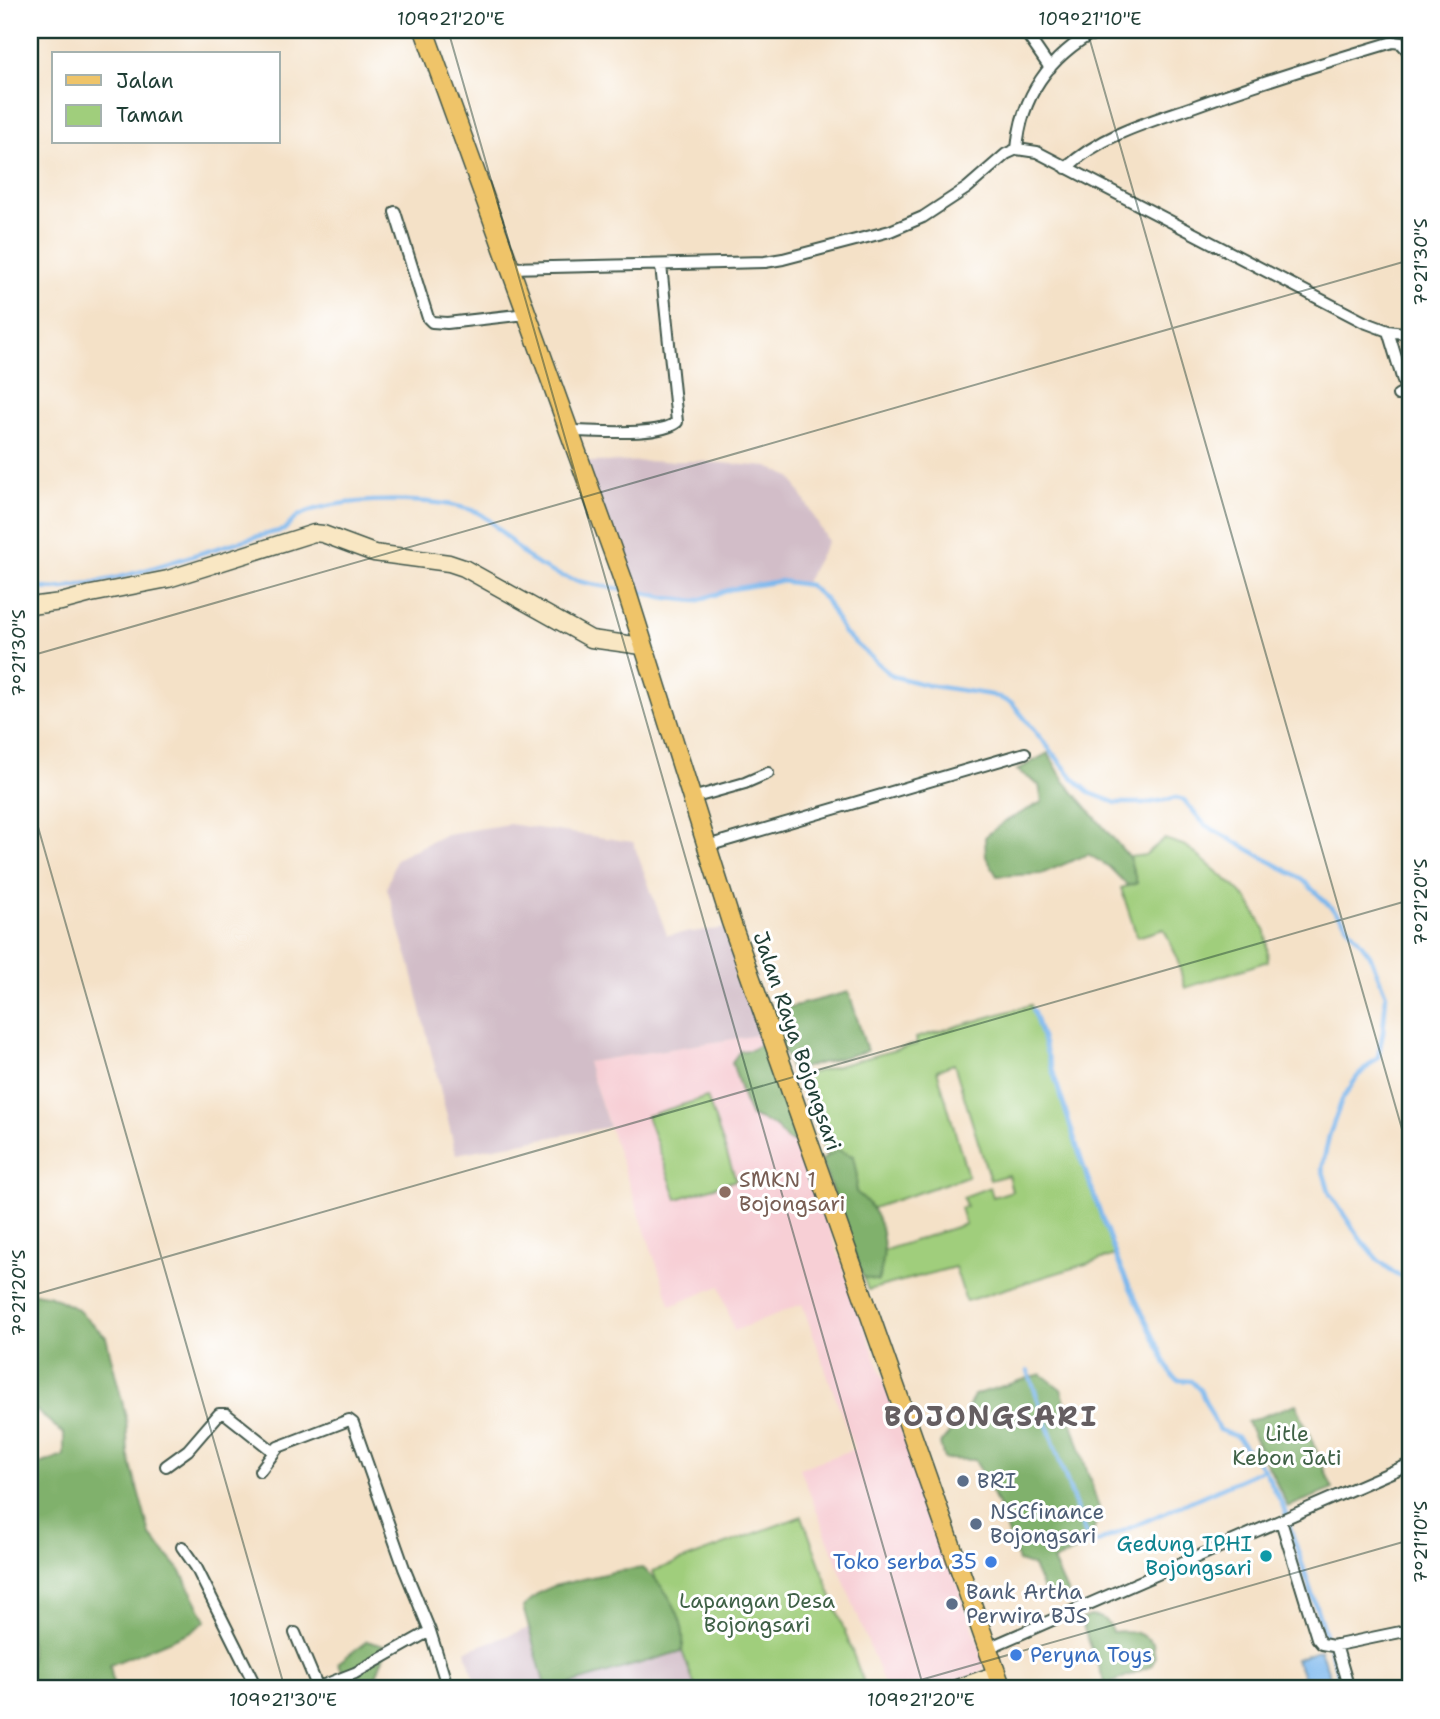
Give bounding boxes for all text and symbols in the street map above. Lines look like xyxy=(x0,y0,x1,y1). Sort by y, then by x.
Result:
text: 109°21'20"E xyxy=(397,7,505,31)
text: 109°21'10"E xyxy=(1038,7,1142,31)
legend xyxy=(52,52,280,144)
text: Jalan xyxy=(116,67,174,95)
text: Taman xyxy=(116,101,184,129)
text: 7°21'30"S xyxy=(1409,218,1433,306)
text: 7°21'30"S xyxy=(7,609,31,697)
text: 7°21'20"S xyxy=(1409,858,1433,946)
street label: Jalan Raya Bojongsari xyxy=(746,928,848,1154)
place label: SMKN 1 Bojongsari xyxy=(739,1166,845,1218)
marker: SMKN 1 Bojongsari xyxy=(717,1184,733,1200)
text: 7°21'20"S xyxy=(7,1249,31,1337)
district label: BOJONGSARI xyxy=(884,1397,1098,1435)
park label: Litle Kebon Jati xyxy=(1232,1420,1342,1472)
place label: BRI xyxy=(977,1467,1016,1495)
marker: BRI xyxy=(955,1473,971,1489)
place label: NSCfinance Bojongsari xyxy=(990,1498,1104,1550)
text: 7°21'10"S xyxy=(1409,1501,1433,1583)
marker: NSCfinance Bojongsari xyxy=(968,1516,984,1532)
place label: Gedung IPHI Bojongsari xyxy=(1117,1530,1252,1582)
place label: Toko serba 35 xyxy=(833,1548,977,1576)
marker: Gedung IPHI Bojongsari xyxy=(1258,1548,1274,1564)
marker: Toko serba 35 xyxy=(983,1554,999,1570)
place label: Bank Artha Perwira BJS xyxy=(966,1578,1087,1630)
park label: Lapangan Desa Bojongsari xyxy=(679,1587,835,1639)
marker: Bank Artha Perwira BJS xyxy=(944,1596,960,1612)
place label: Peryna Toys xyxy=(1030,1641,1152,1669)
marker: Peryna Toys xyxy=(1008,1647,1024,1663)
text: 109°21'30"E xyxy=(229,1688,337,1712)
text: 109°21'20"E xyxy=(867,1688,975,1712)

